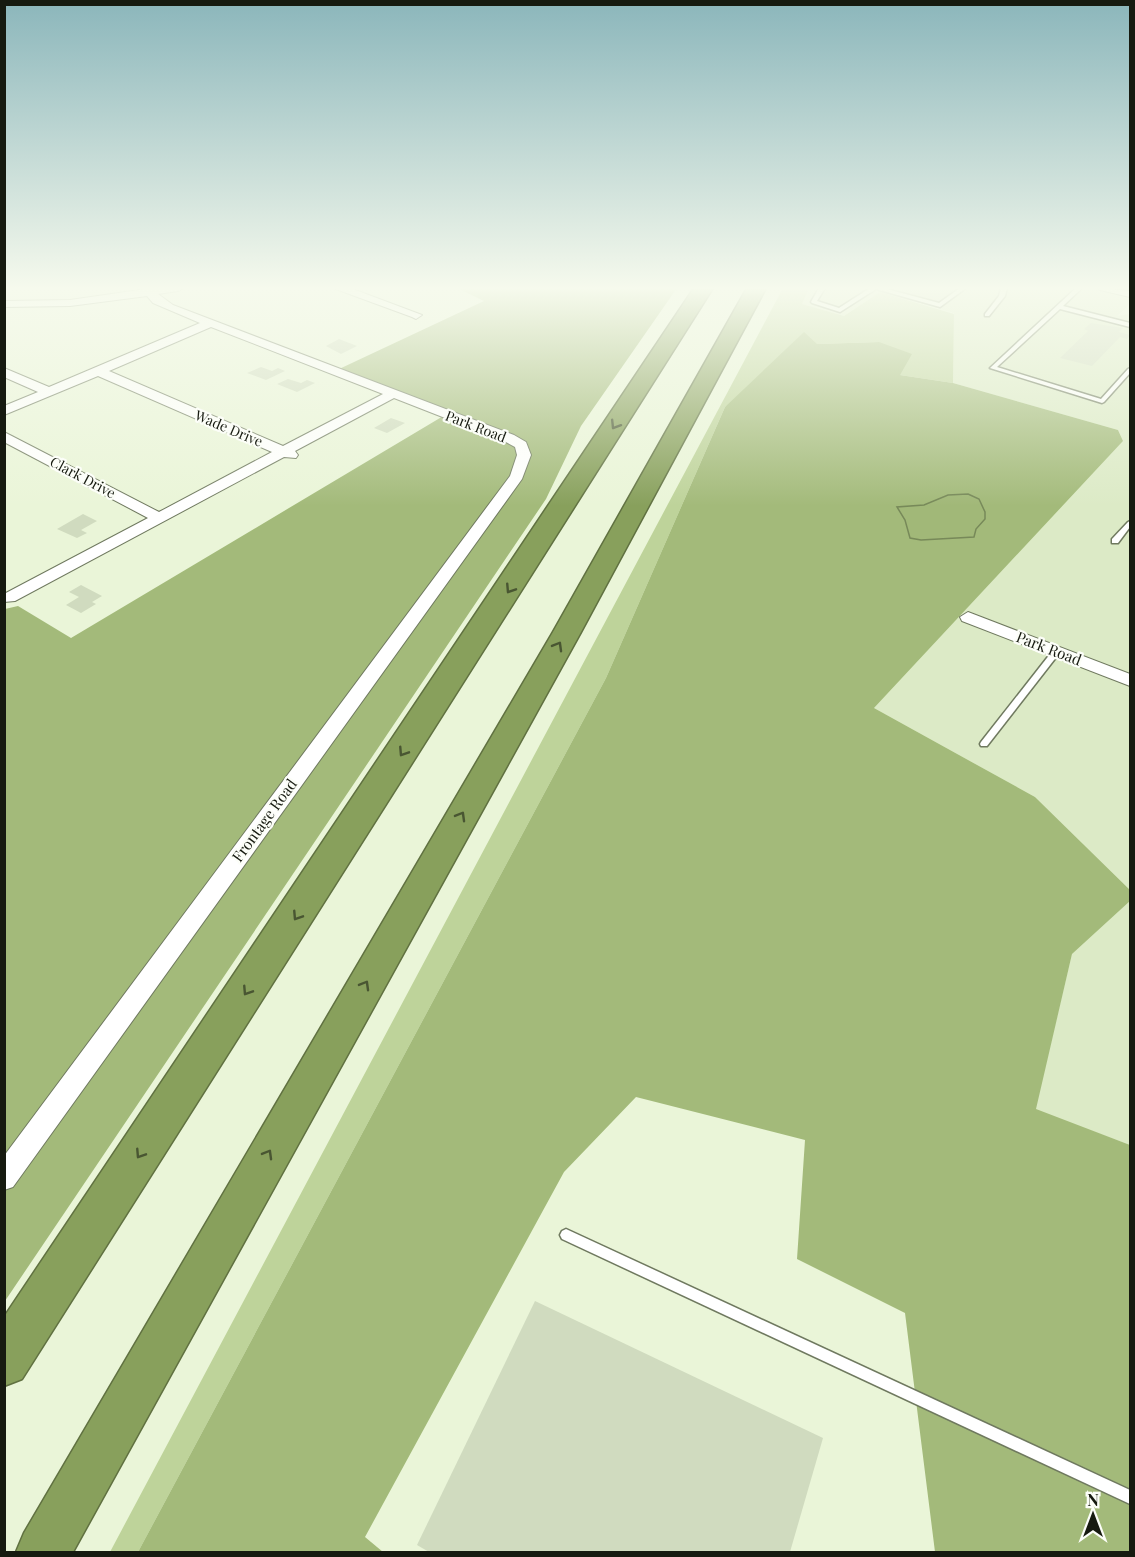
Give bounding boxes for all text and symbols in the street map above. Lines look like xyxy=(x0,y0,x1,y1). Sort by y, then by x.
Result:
street label: Wade Drive xyxy=(191,405,266,451)
street label: Park Road xyxy=(443,406,509,446)
one-way arrow xyxy=(611,418,622,429)
street label: Clark Drive xyxy=(47,452,119,502)
one-way arrow xyxy=(505,583,517,593)
street label: Park Road xyxy=(1013,626,1085,670)
one-way arrow xyxy=(551,642,562,652)
one-way arrow xyxy=(399,746,410,757)
street label: Frontage Road xyxy=(227,774,301,866)
one-way arrow xyxy=(454,812,466,822)
one-way arrow xyxy=(293,909,304,920)
one-way arrow xyxy=(358,981,369,991)
one-way arrow xyxy=(243,985,255,995)
one-way arrow xyxy=(136,1147,147,1158)
one-way arrow xyxy=(261,1150,272,1161)
north arrow xyxy=(1063,1485,1123,1545)
text: N xyxy=(1087,1489,1099,1510)

